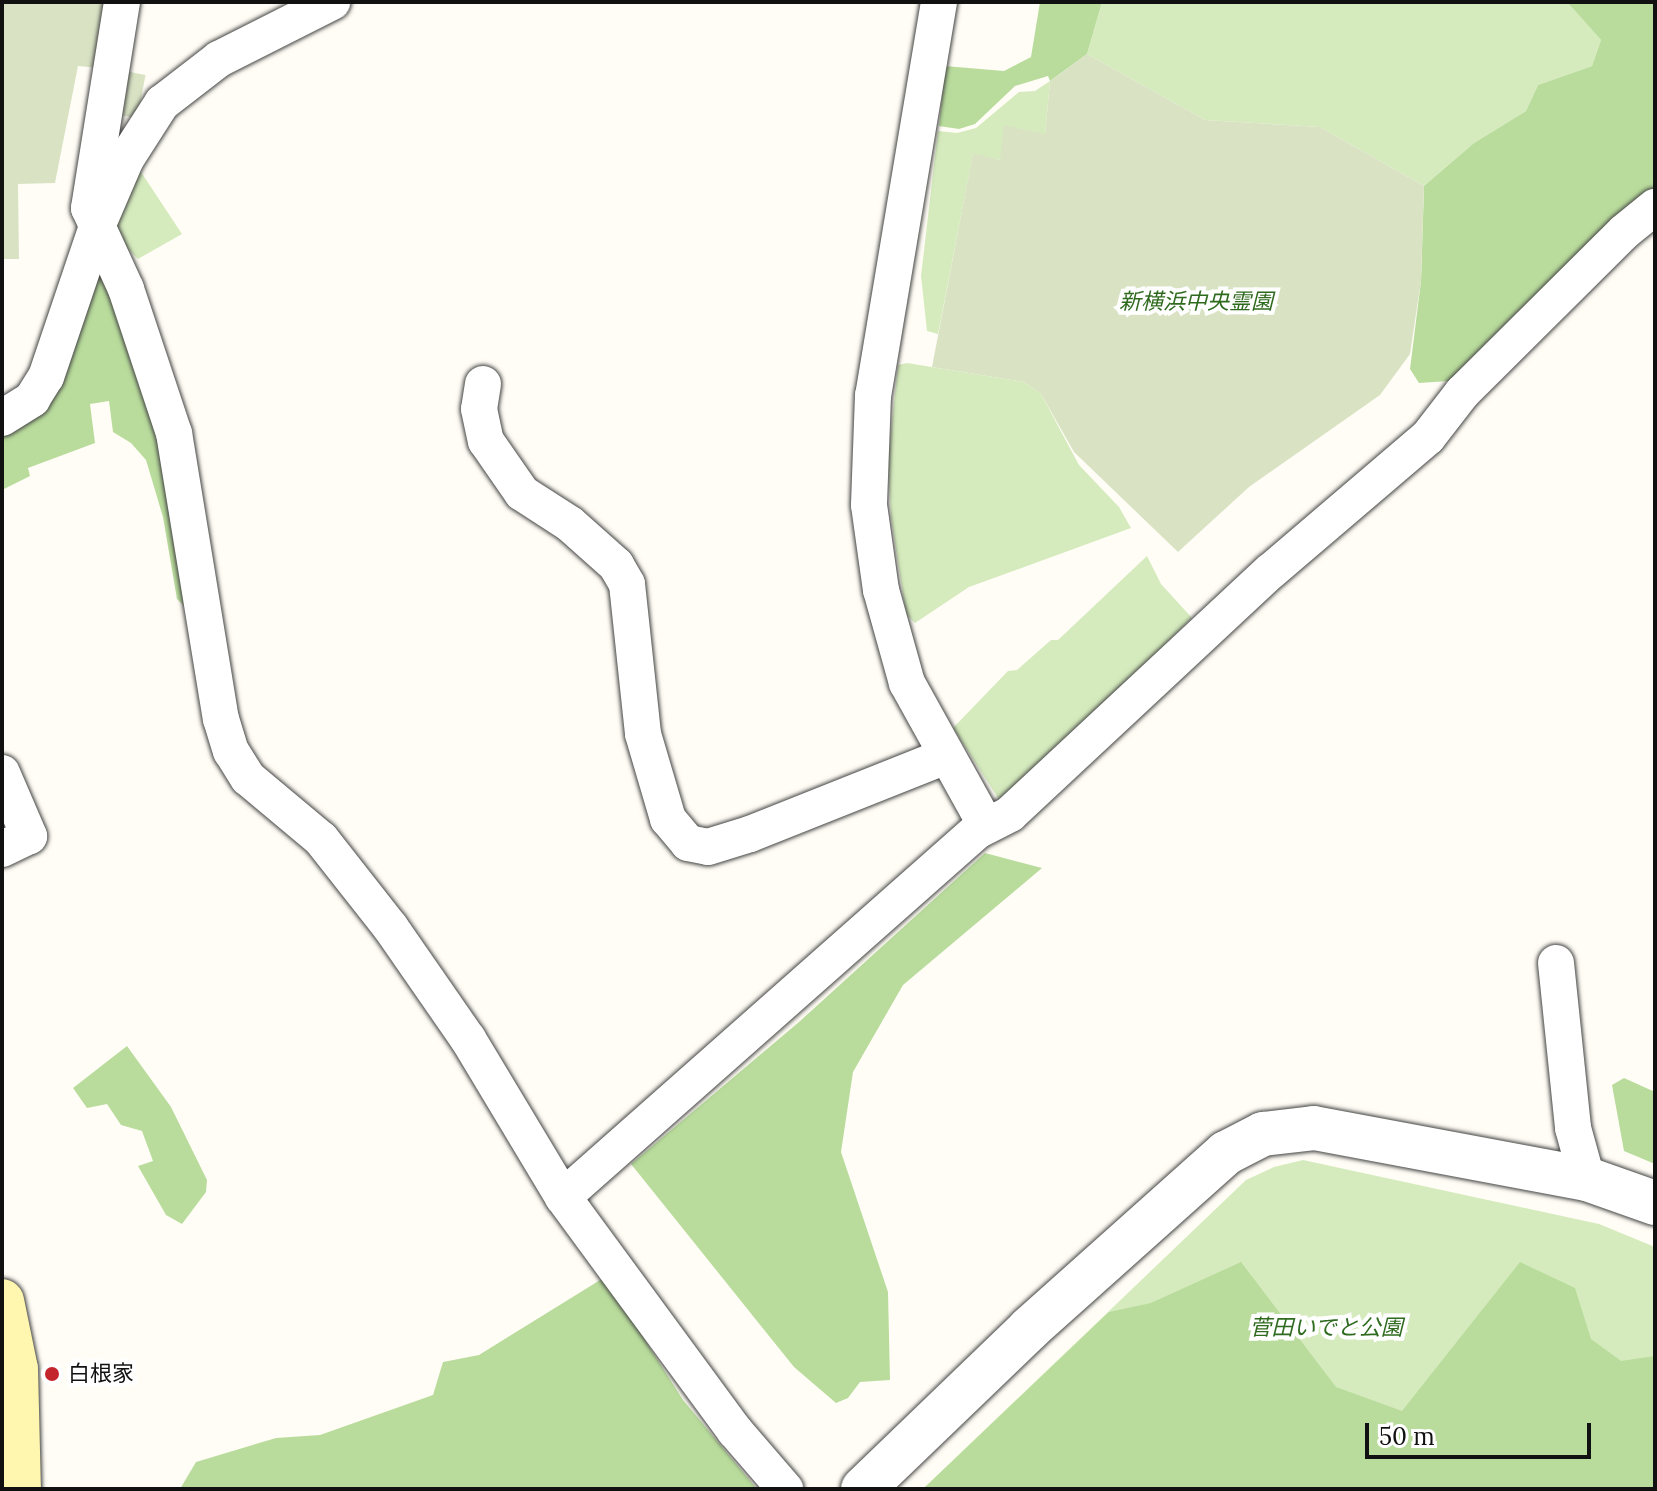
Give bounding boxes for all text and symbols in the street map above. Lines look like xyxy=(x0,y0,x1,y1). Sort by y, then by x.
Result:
park label: 新横浜中央霊園 xyxy=(1119,289,1273,315)
park label: 菅田いでと公園 xyxy=(1249,1315,1403,1341)
place label: 白根家 xyxy=(68,1361,134,1387)
marker: 白根家 xyxy=(43,1365,61,1383)
scale bar xyxy=(1369,1407,1595,1457)
text: 50 m xyxy=(1379,1421,1435,1452)

